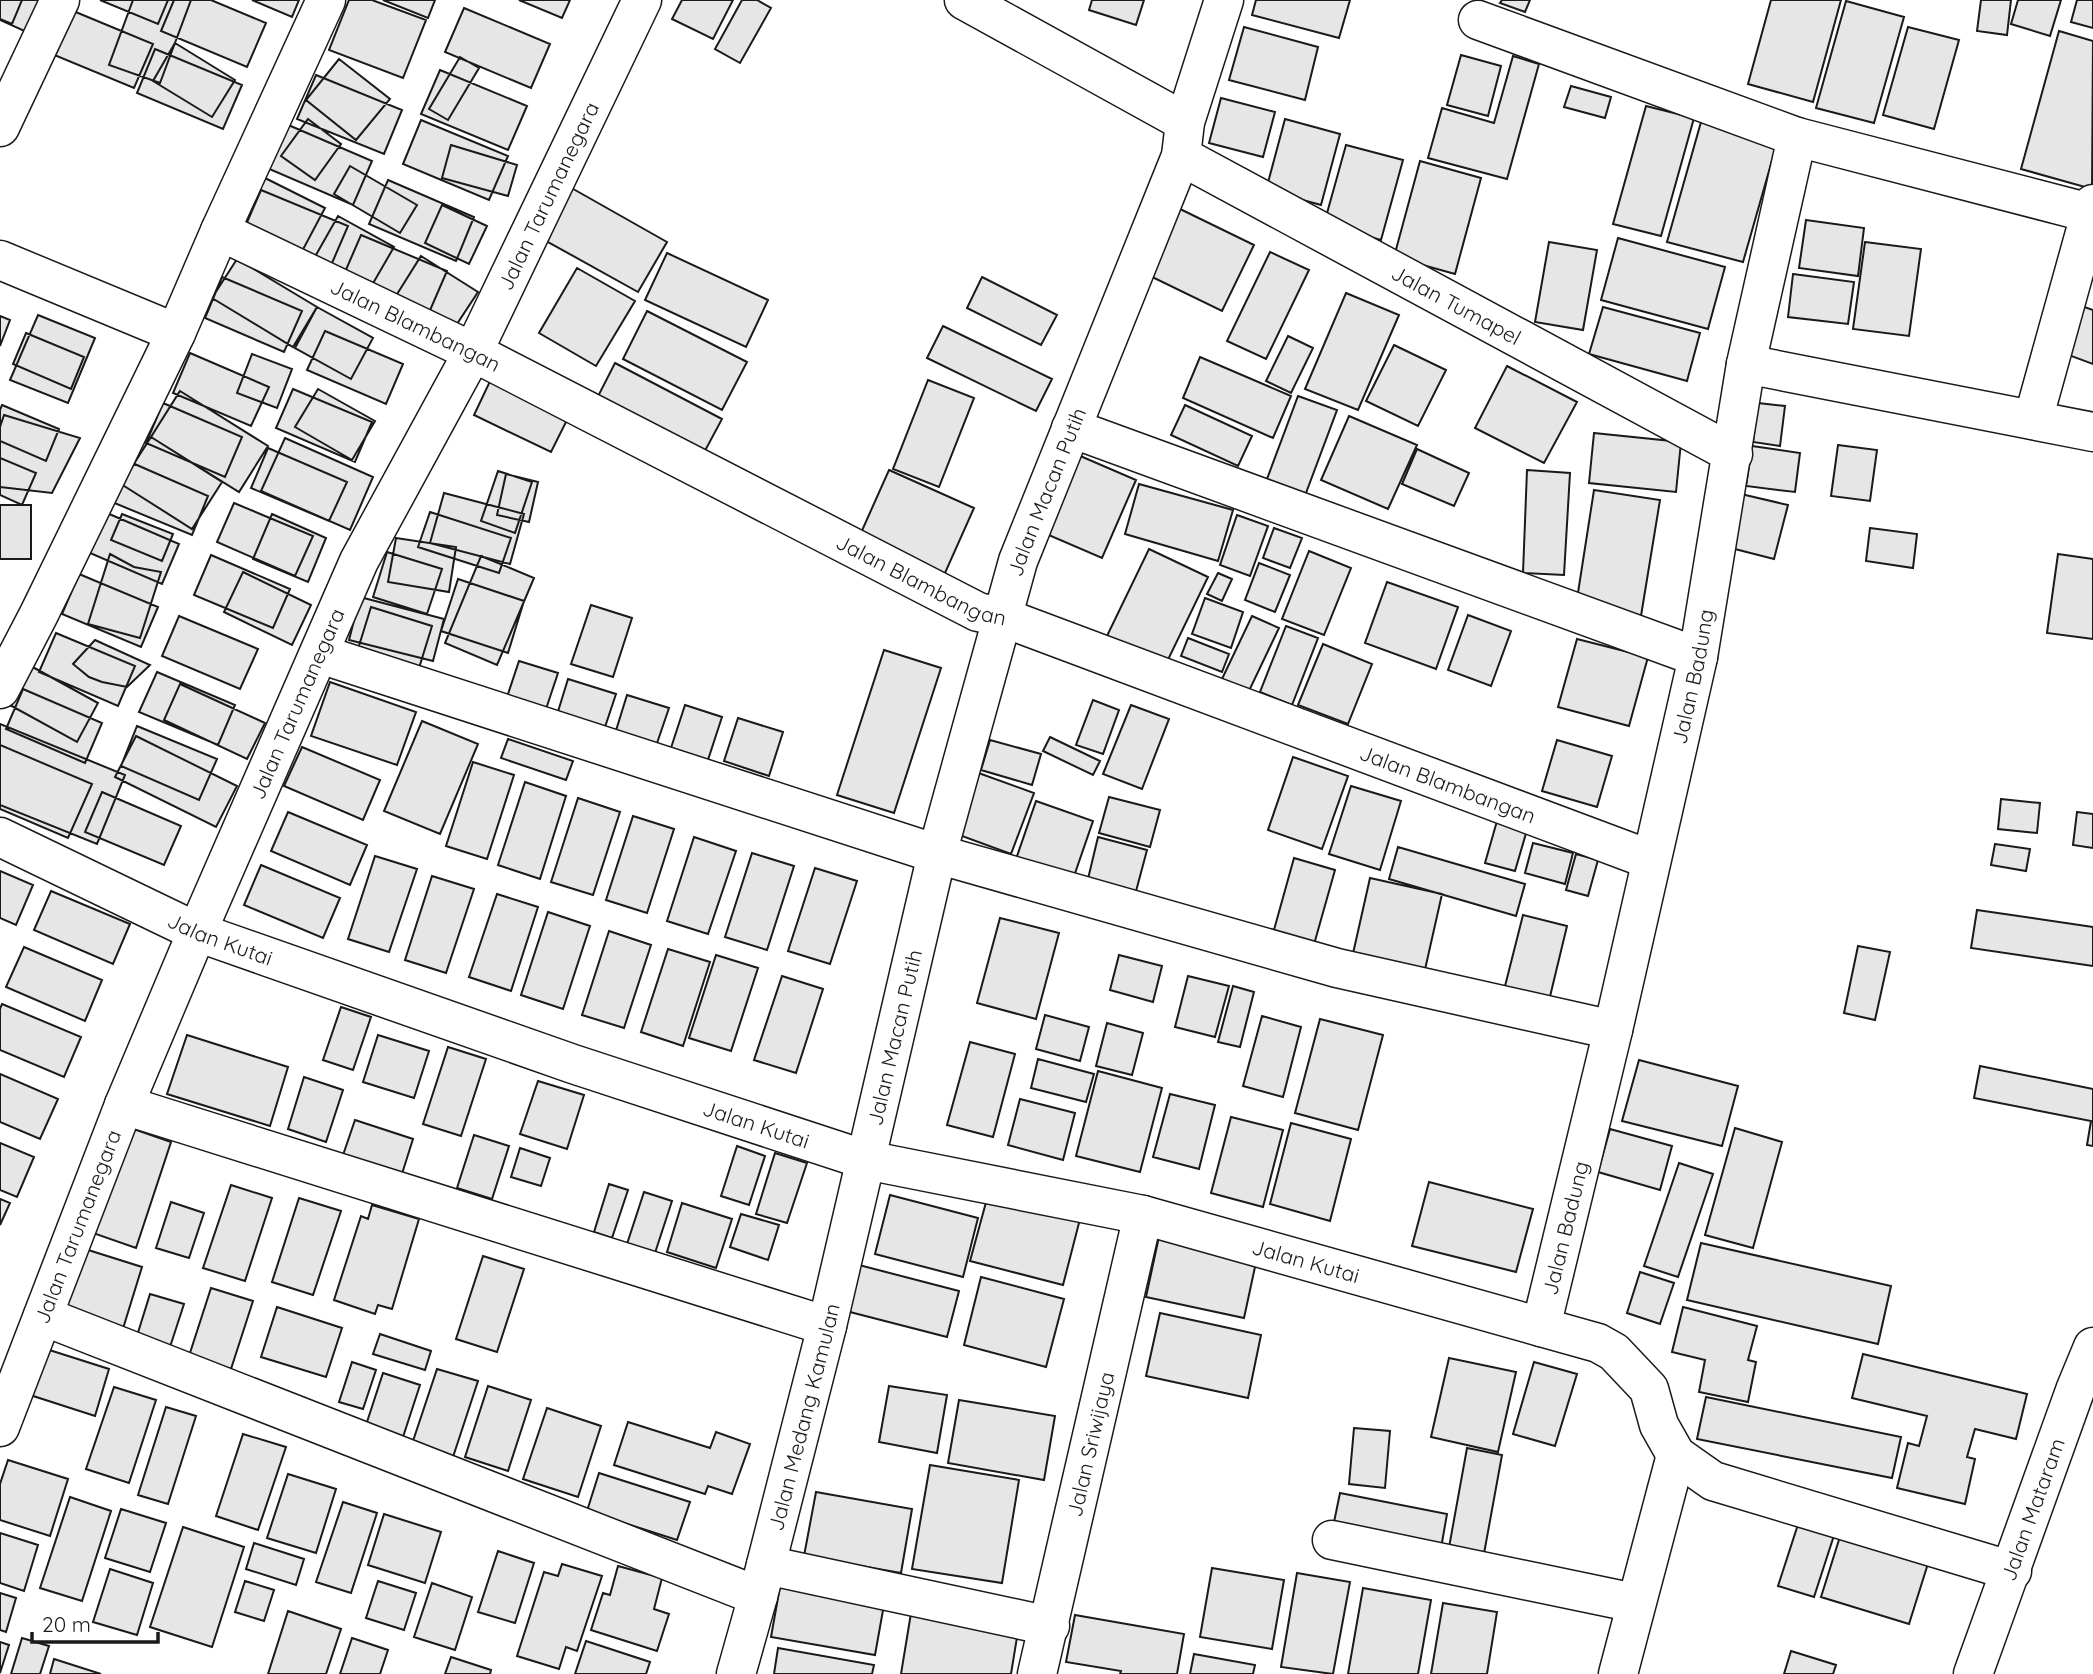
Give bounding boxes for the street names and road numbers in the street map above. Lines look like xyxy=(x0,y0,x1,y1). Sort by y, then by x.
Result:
street label: Jalan Tarumanegara xyxy=(492,97,604,294)
street label: Jalan Tumapel xyxy=(1387,259,1526,350)
street label: Jalan Blambangan xyxy=(326,273,505,377)
street label: Jalan Macan Putih xyxy=(1001,404,1091,579)
street label: Jalan Blambangan xyxy=(832,528,1009,631)
street label: Jalan Tarumanegara xyxy=(244,604,350,803)
street label: Jalan Badung xyxy=(1666,607,1719,746)
street label: Jalan Blambangan xyxy=(1356,739,1539,829)
street label: Jalan Kutai xyxy=(163,907,276,971)
street label: Jalan Macan Putih xyxy=(861,947,927,1128)
street label: Jalan Kutai xyxy=(700,1094,813,1154)
street label: Jalan Tarumanegara xyxy=(28,1126,126,1327)
street label: Jalan Badung xyxy=(1536,1158,1594,1297)
street label: Jalan Kutai xyxy=(1249,1233,1362,1288)
street label: Jalan Medang Kamulan xyxy=(762,1301,845,1533)
street label: Jalan Sriwijaya xyxy=(1061,1369,1119,1519)
street label: Jalan Mataram xyxy=(1995,1434,2070,1584)

